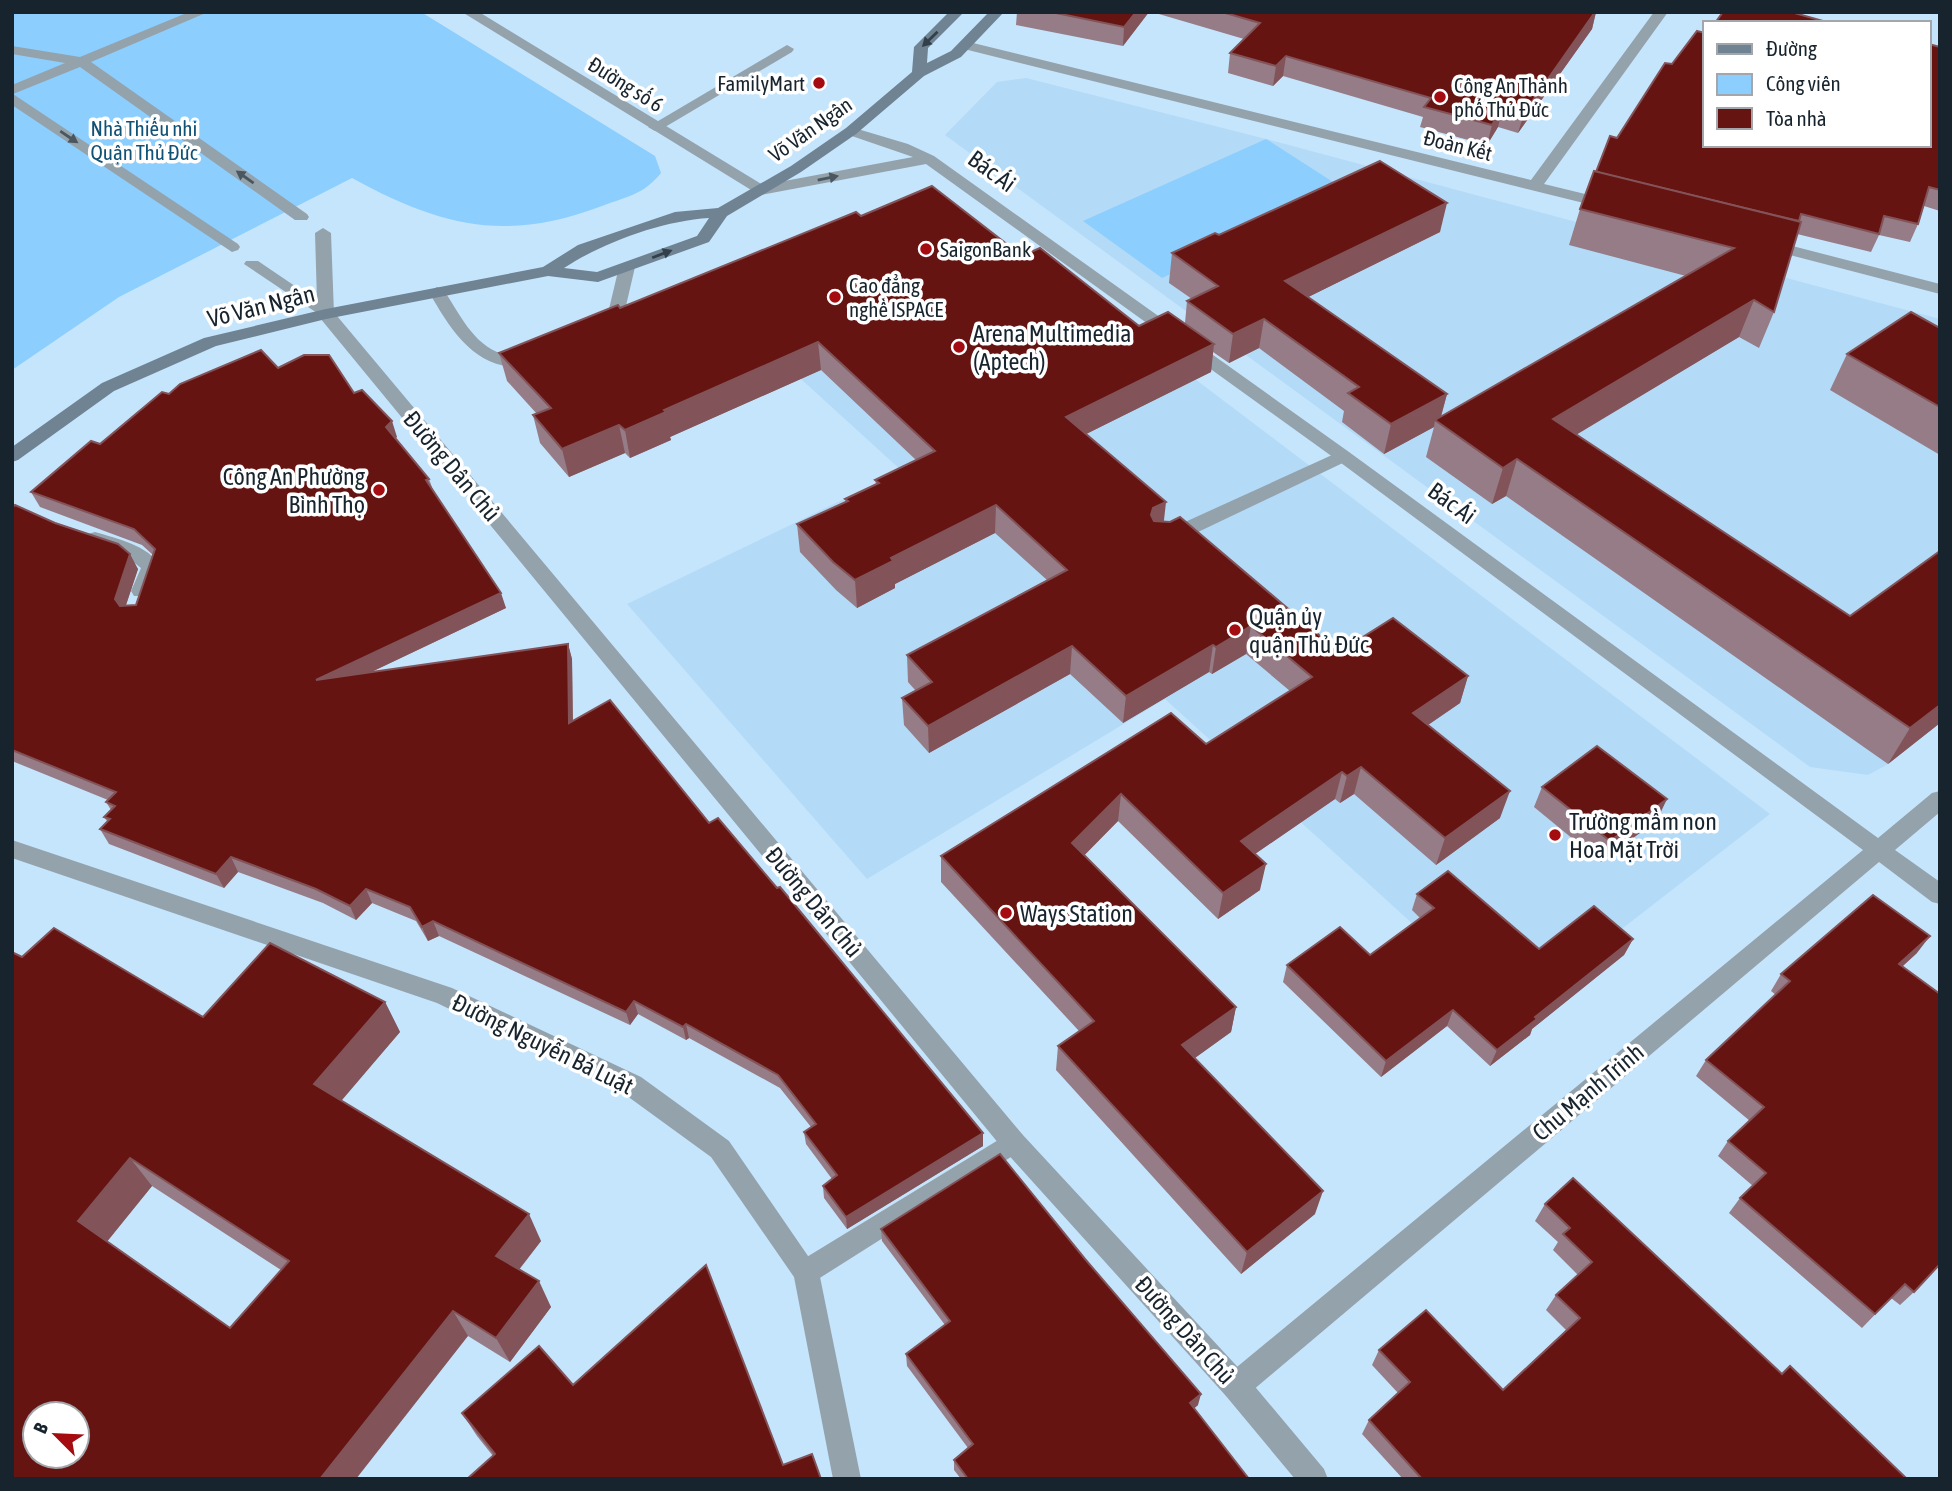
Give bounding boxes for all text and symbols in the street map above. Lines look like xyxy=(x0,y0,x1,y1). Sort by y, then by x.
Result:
legend xyxy=(1703,21,1931,147)
one-way arrow xyxy=(921,30,938,47)
text: Đường xyxy=(1766,36,1817,60)
street label: Đường số 6 xyxy=(584,52,668,116)
place label: FamilyMart xyxy=(717,71,805,95)
text: Công viên xyxy=(1766,71,1841,95)
place label: Công An Thành phố Thủ Đức xyxy=(1454,73,1568,121)
marker: FamilyMart xyxy=(811,75,827,91)
marker: Công An Thành phố Thủ Đức xyxy=(1432,89,1448,105)
street label: Võ Văn Ngân xyxy=(764,92,856,166)
text: Tòa nhà xyxy=(1766,106,1827,130)
park label: Nhà Thiếu nhi Quận Thủ Đức xyxy=(91,116,198,164)
street label: Đoàn Kết xyxy=(1421,125,1495,165)
one-way arrow xyxy=(59,130,79,143)
street label: Bác Ái xyxy=(963,145,1021,197)
one-way arrow xyxy=(236,170,254,184)
one-way arrow xyxy=(817,172,839,183)
place label: SaigonBank xyxy=(940,237,1031,261)
marker: SaigonBank xyxy=(918,241,934,257)
one-way arrow xyxy=(651,249,672,260)
place label: Cao đẳng nghề ISPACE xyxy=(849,273,943,321)
street label: Võ Văn Ngân xyxy=(205,280,317,332)
marker: Cao đẳng nghề ISPACE xyxy=(827,289,843,305)
place label: Arena Multimedia (Aptech) xyxy=(973,320,1131,375)
marker: Arena Multimedia (Aptech) xyxy=(951,339,967,355)
street label: Đường Dân Chủ xyxy=(398,406,506,526)
place label: Công An Phường Bình Thọ xyxy=(223,463,366,518)
street label: Bác Ái xyxy=(1423,477,1481,529)
marker: Công An Phường Bình Thọ xyxy=(371,482,387,498)
place label: Quận ủy quận Thủ Đức xyxy=(1249,603,1369,658)
marker: Quận ủy quận Thủ Đức xyxy=(1227,622,1243,638)
place label: Trường mầm non Hoa Mặt Trời xyxy=(1569,808,1717,863)
marker: Trường mầm non Hoa Mặt Trời xyxy=(1547,827,1563,843)
street label: Đường Dân Chủ xyxy=(760,842,868,962)
place label: Ways Station xyxy=(1020,900,1133,927)
marker: Ways Station xyxy=(998,905,1014,921)
street label: Đường Nguyễn Bá Luật xyxy=(448,988,638,1100)
street label: Chu Mạnh Trinh xyxy=(1527,1038,1649,1146)
street label: Đường Dân Chủ xyxy=(1130,1271,1240,1389)
north arrow xyxy=(21,1400,91,1470)
text: B xyxy=(29,1419,52,1437)

